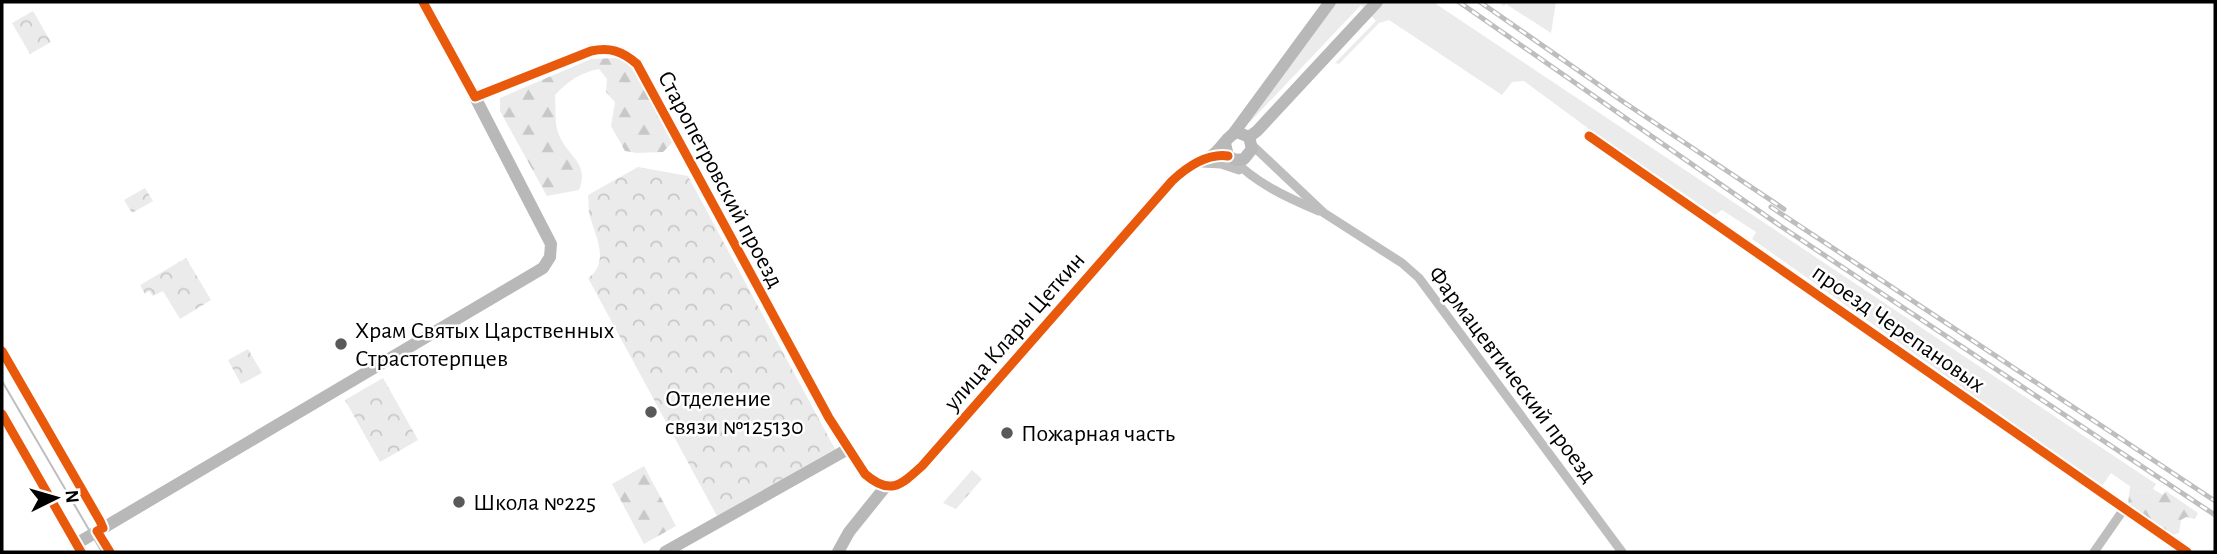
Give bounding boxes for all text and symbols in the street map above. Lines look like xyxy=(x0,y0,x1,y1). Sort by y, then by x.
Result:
street label: Старопетровский проезд xyxy=(653,67,787,292)
street label: улица Клары Цеткин xyxy=(939,248,1090,416)
street label: проезд Черепановых xyxy=(1808,260,1989,398)
street label: Фармацевтический проезд xyxy=(1423,262,1601,487)
place label: Храм Святых Царственных Страстотерпцев xyxy=(355,319,615,371)
marker: Храм Святых Царственных Страстотерпцев xyxy=(333,336,349,352)
place label: Отделение связи №125130 xyxy=(665,387,804,439)
marker: Отделение связи №125130 xyxy=(643,404,659,420)
place label: Пожарная часть xyxy=(1021,422,1175,446)
marker: Пожарная часть xyxy=(999,425,1015,441)
north arrow xyxy=(21,463,91,533)
text: N xyxy=(61,489,81,504)
place label: Школа №225 xyxy=(473,491,596,515)
marker: Школа №225 xyxy=(451,494,467,510)

